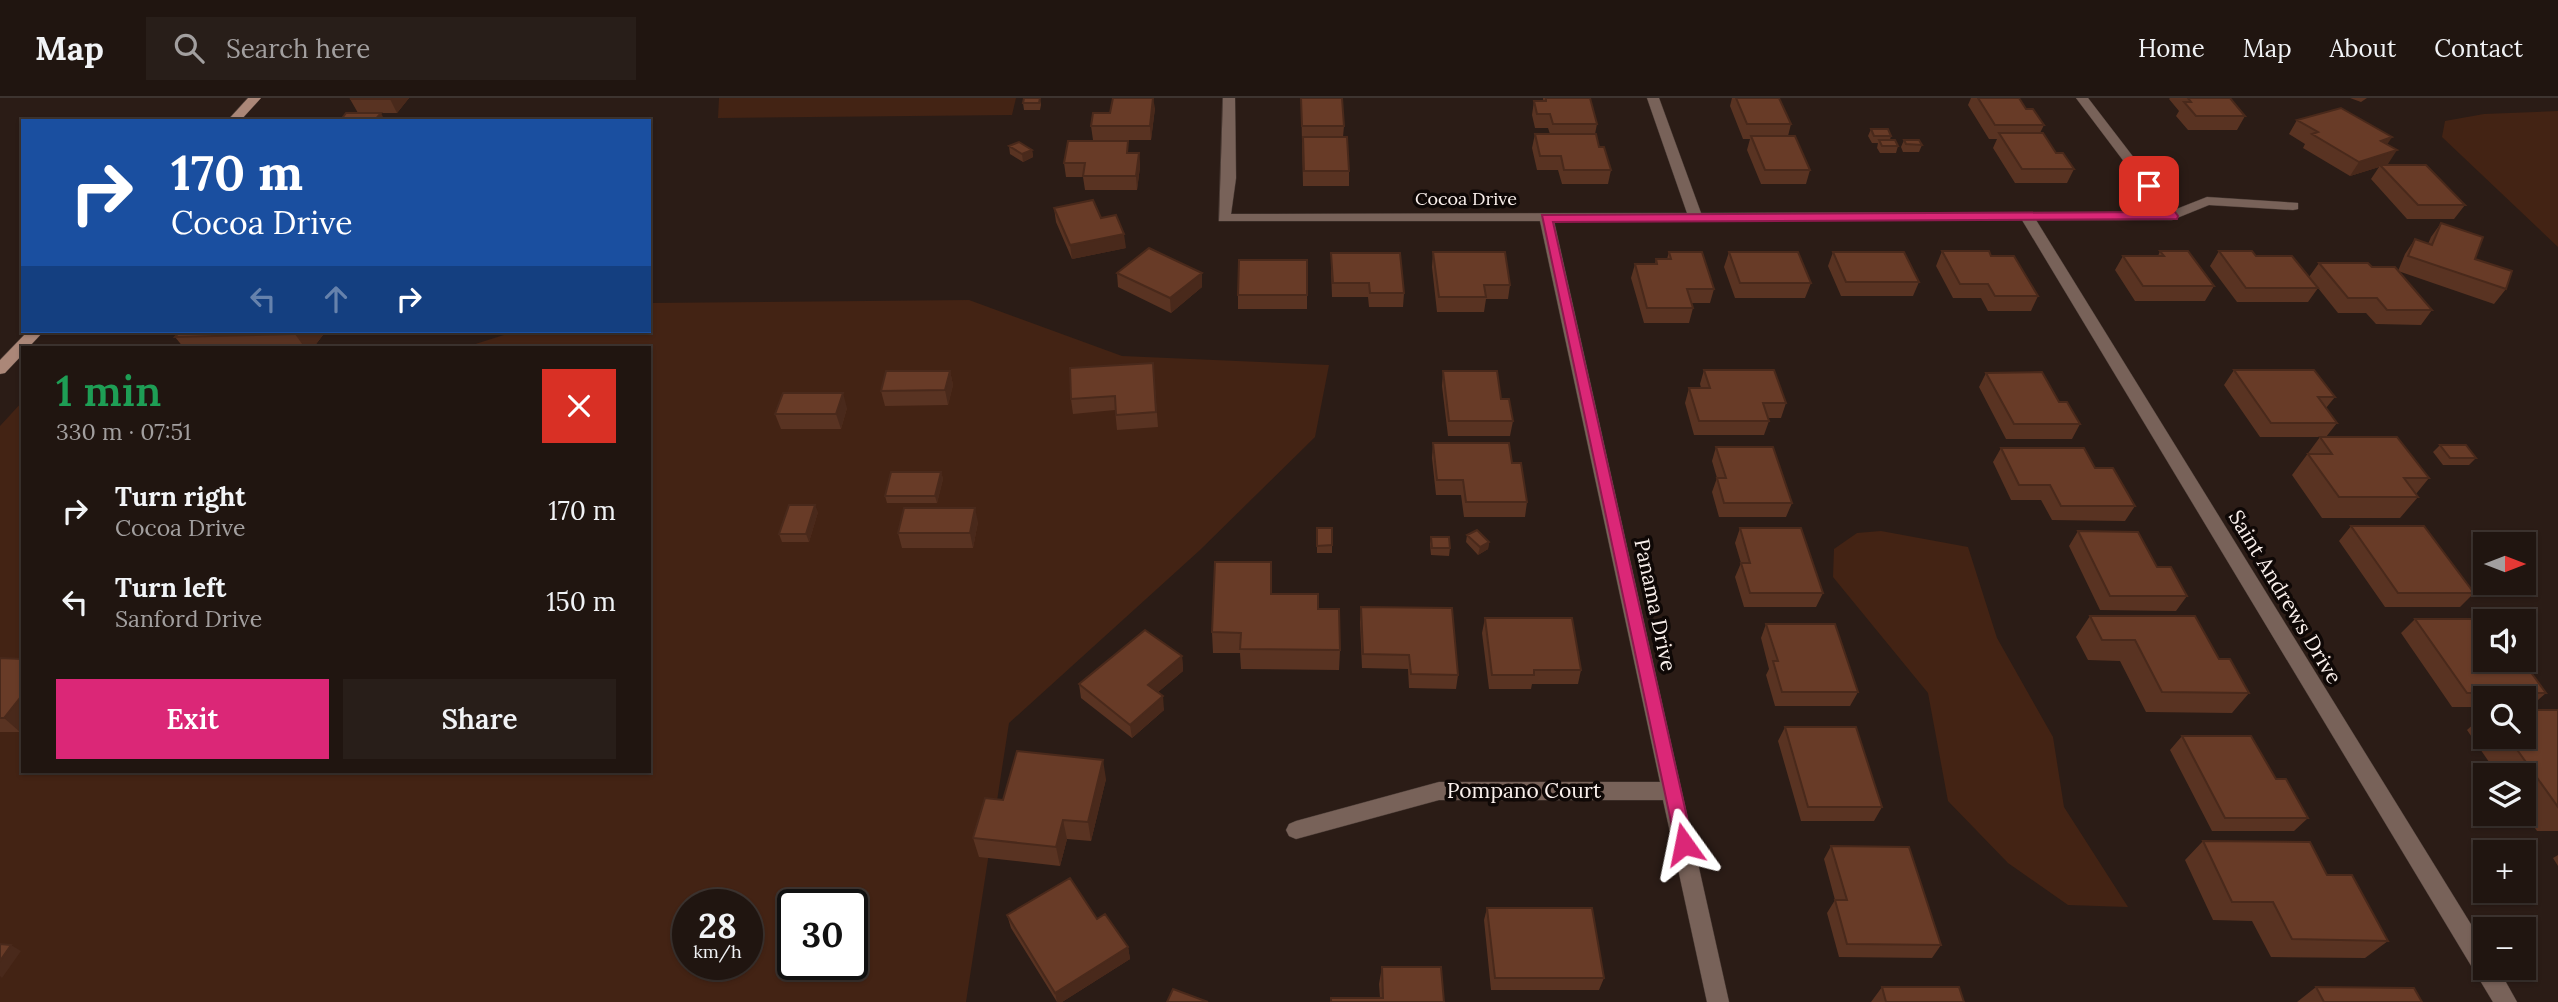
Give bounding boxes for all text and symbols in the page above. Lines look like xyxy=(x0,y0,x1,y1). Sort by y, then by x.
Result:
search box xyxy=(146,17,636,80)
text: Map xyxy=(35,27,104,69)
icon: search xyxy=(170,29,208,67)
text: Search here xyxy=(226,32,370,65)
text: Home xyxy=(2138,33,2205,64)
text: Map xyxy=(2243,33,2292,64)
text: About xyxy=(2330,33,2396,64)
text: Contact xyxy=(2434,33,2523,64)
text: 170 m xyxy=(171,141,303,203)
icon: right xyxy=(56,147,147,238)
pin xyxy=(2119,156,2179,216)
icon: arrive xyxy=(2130,167,2168,205)
street label: Cocoa Drive xyxy=(1415,187,1517,210)
text: Cocoa Drive xyxy=(171,202,353,243)
icon: left xyxy=(244,280,282,318)
icon: ahead xyxy=(317,280,355,318)
icon: right xyxy=(390,280,428,318)
text: 1 min xyxy=(56,364,161,418)
button: close xyxy=(542,369,616,443)
text: 330 m · 07:51 xyxy=(56,417,191,446)
text: Turn right xyxy=(115,480,246,513)
icon: right xyxy=(56,492,94,530)
text: 170 m xyxy=(548,494,616,527)
street label: Saint Andrews Drive xyxy=(2223,505,2348,689)
text: Cocoa Drive xyxy=(115,513,246,542)
north arrow xyxy=(2473,532,2536,595)
map controls xyxy=(2473,532,2536,980)
street label: Panama Drive xyxy=(1628,536,1683,674)
text: Turn left xyxy=(115,571,226,604)
icon: left xyxy=(56,583,94,621)
text: 150 m xyxy=(546,585,616,618)
text: Sanford Drive xyxy=(115,604,262,633)
button: sound xyxy=(2473,609,2536,672)
button: Exit xyxy=(56,679,329,759)
button: Share xyxy=(343,679,616,759)
button: search xyxy=(2473,686,2536,749)
button: layers xyxy=(2473,763,2536,826)
street label: Pompano Court xyxy=(1447,777,1602,804)
position arrow xyxy=(1647,807,1721,881)
button: + xyxy=(2473,840,2536,903)
speed limit sign: 30 xyxy=(777,889,868,980)
text: 28 xyxy=(698,903,737,948)
button: − xyxy=(2473,917,2536,980)
text: km/h xyxy=(693,940,742,963)

